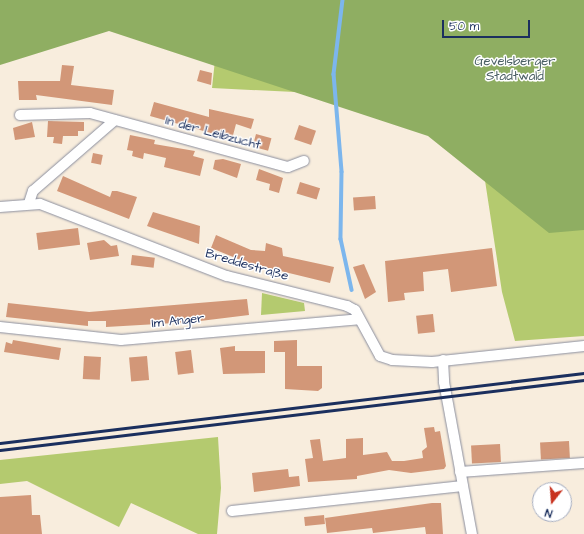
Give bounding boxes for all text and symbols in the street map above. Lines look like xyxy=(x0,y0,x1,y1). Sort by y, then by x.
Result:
scale bar xyxy=(444,12,532,38)
text: 50 m xyxy=(449,18,479,35)
park label: Gevelsberger Stadtwald xyxy=(475,54,555,85)
street label: In der Leibzucht xyxy=(164,113,262,153)
street label: Breddestraße xyxy=(204,246,290,284)
street label: Im Anger xyxy=(151,310,205,332)
north arrow xyxy=(532,482,572,522)
text: N xyxy=(543,505,554,521)

